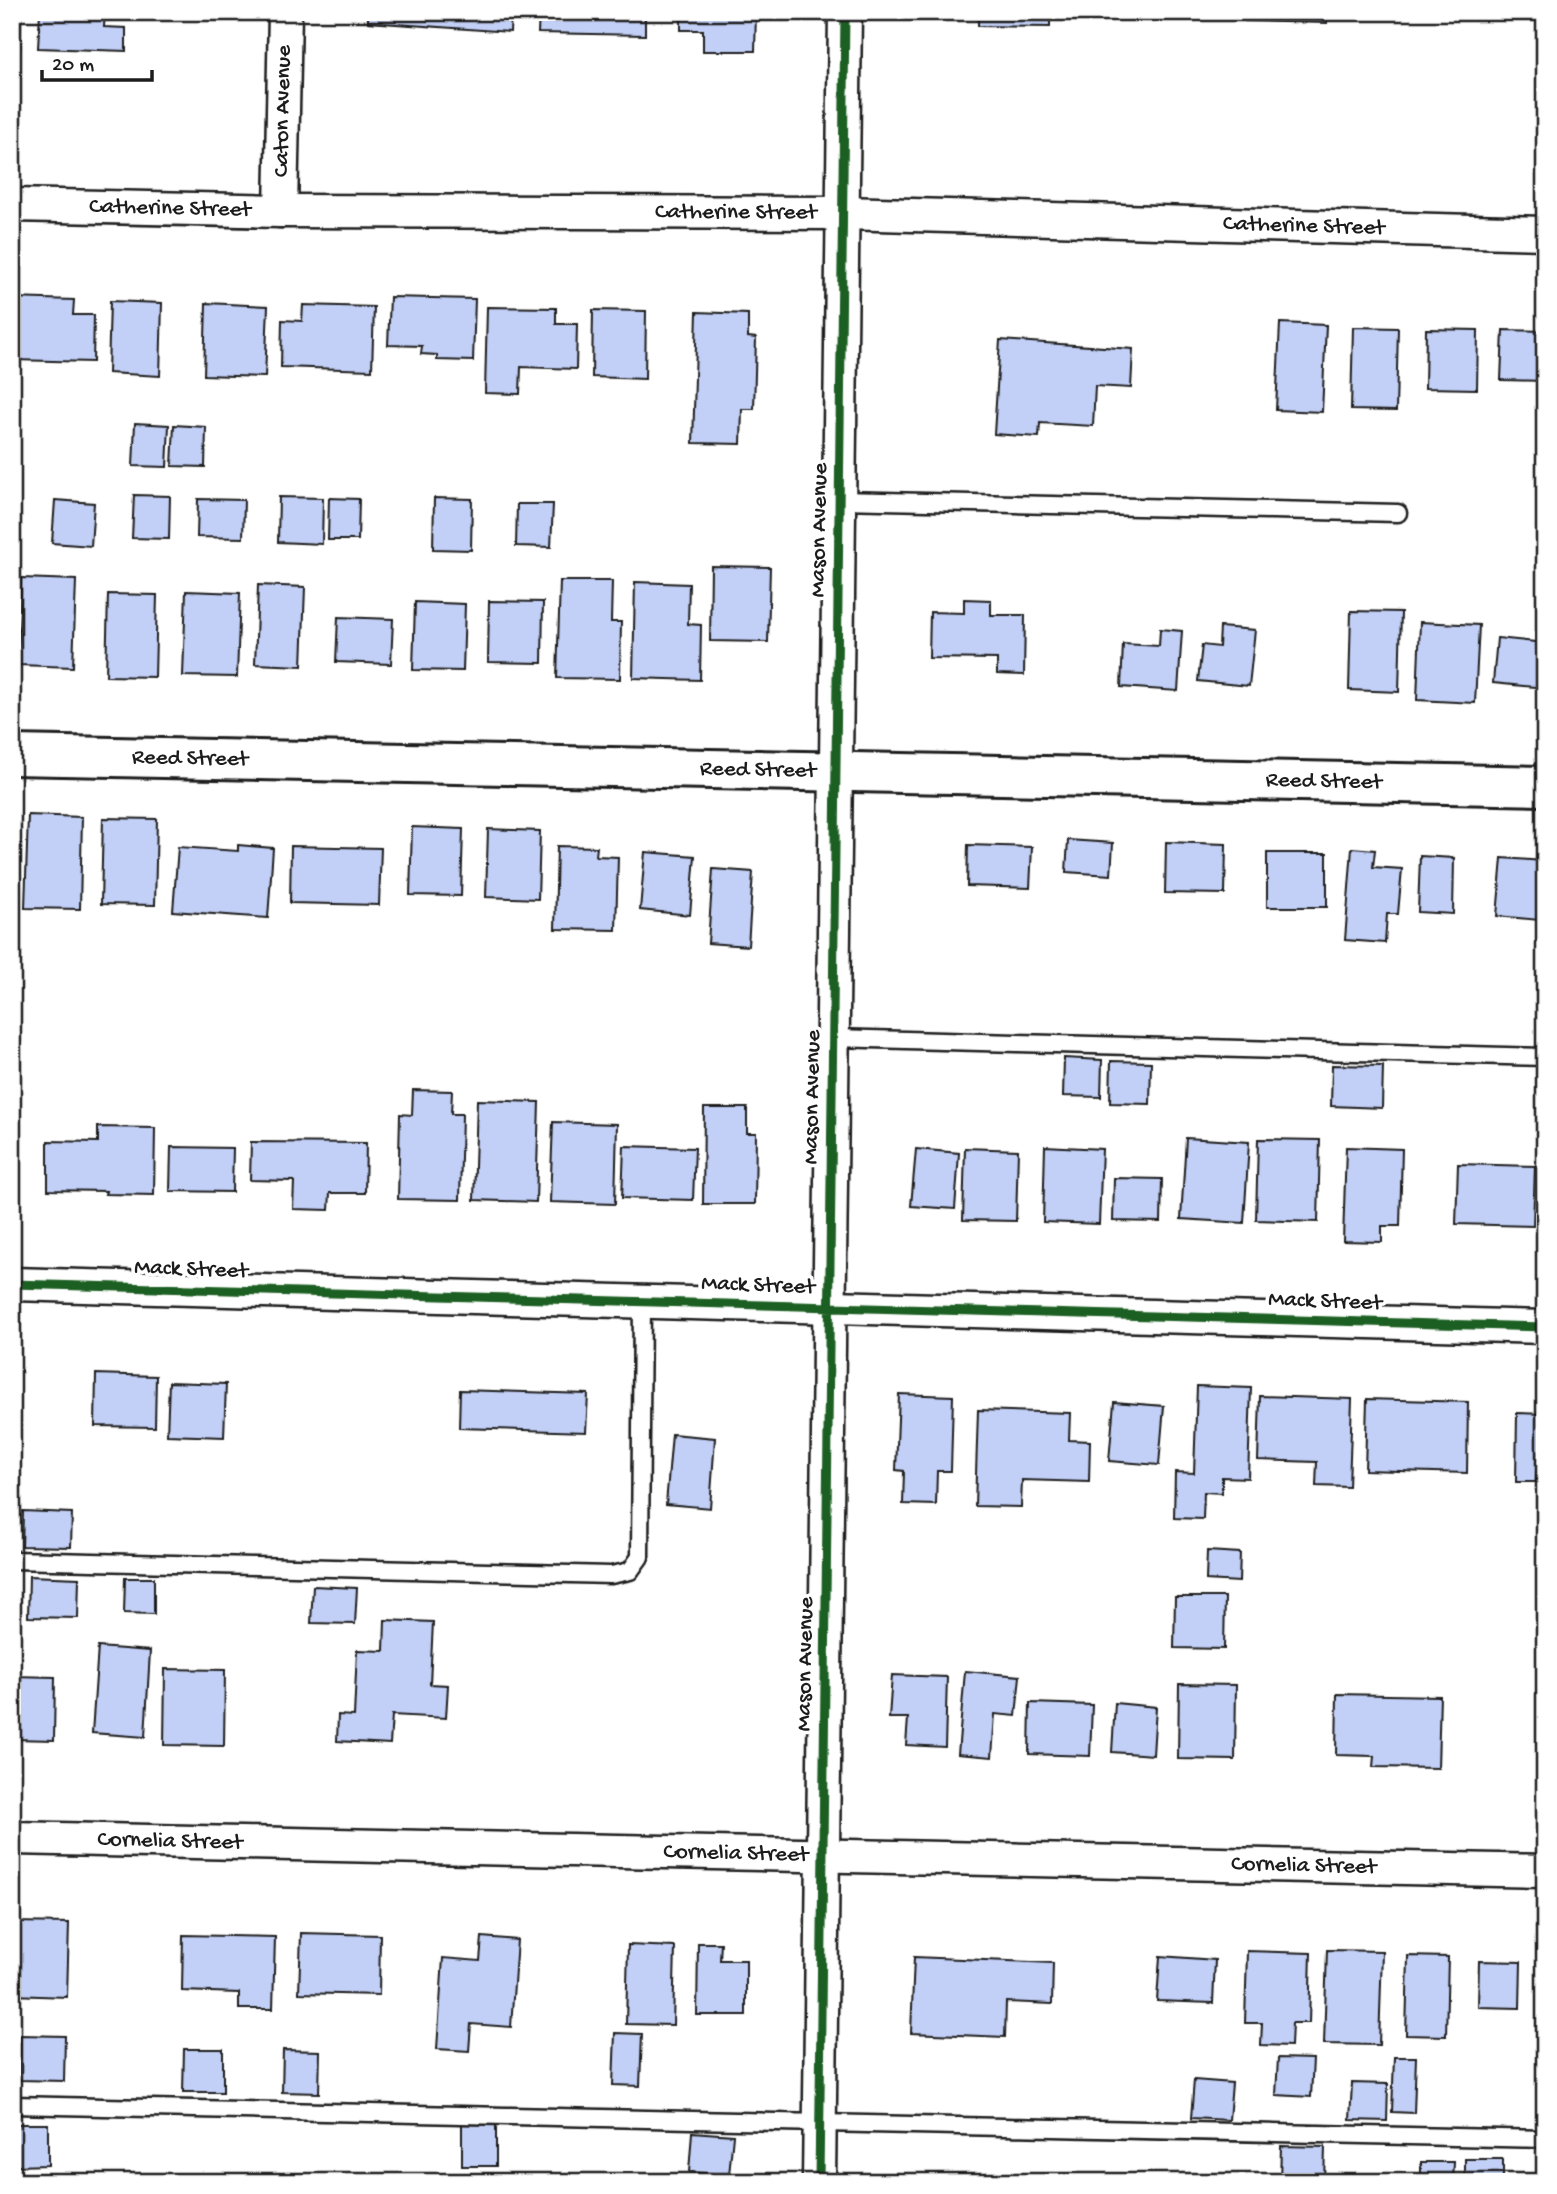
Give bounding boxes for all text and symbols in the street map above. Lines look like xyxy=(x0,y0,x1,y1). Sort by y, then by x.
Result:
scale bar xyxy=(42,38,152,82)
street label: Caton Avenue xyxy=(268,44,298,177)
text: 20 m xyxy=(52,54,94,79)
street label: Catherine Street xyxy=(89,193,253,224)
street label: Catherine Street xyxy=(655,199,818,226)
street label: Catherine Street xyxy=(1223,210,1387,242)
street label: Mason Avenue xyxy=(805,461,835,598)
street label: Reed Street xyxy=(132,744,250,773)
street label: Reed Street xyxy=(700,755,818,785)
street label: Reed Street xyxy=(1265,767,1384,796)
street label: Mason Avenue xyxy=(798,1028,828,1165)
street label: Mack Street xyxy=(134,1255,250,1286)
street label: Mack Street xyxy=(701,1271,817,1302)
street label: Mack Street xyxy=(1268,1287,1384,1318)
street label: Mason Avenue xyxy=(791,1595,821,1732)
street label: Cornelia Street xyxy=(97,1826,244,1856)
street label: Cornelia Street xyxy=(663,1839,810,1869)
street label: Cornelia Street xyxy=(1231,1851,1378,1881)

